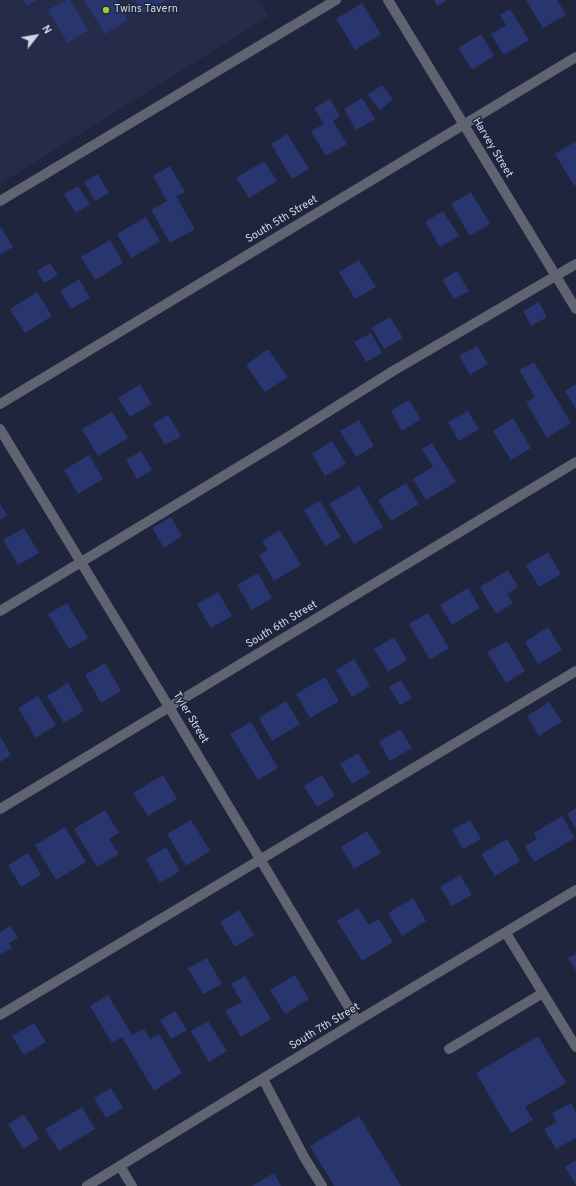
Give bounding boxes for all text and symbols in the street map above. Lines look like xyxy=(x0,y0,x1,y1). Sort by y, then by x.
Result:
place label: Twins Tavern xyxy=(114,3,178,17)
marker: Twins Tavern xyxy=(101,5,111,15)
north arrow xyxy=(16,16,56,56)
text: N xyxy=(38,23,54,37)
street label: Harvey Street xyxy=(469,116,515,180)
street label: South 5th Street xyxy=(244,193,320,247)
street label: South 6th Street xyxy=(244,598,320,652)
street label: Tyler Street xyxy=(169,690,211,746)
street label: South 7th Street xyxy=(287,1001,363,1053)

